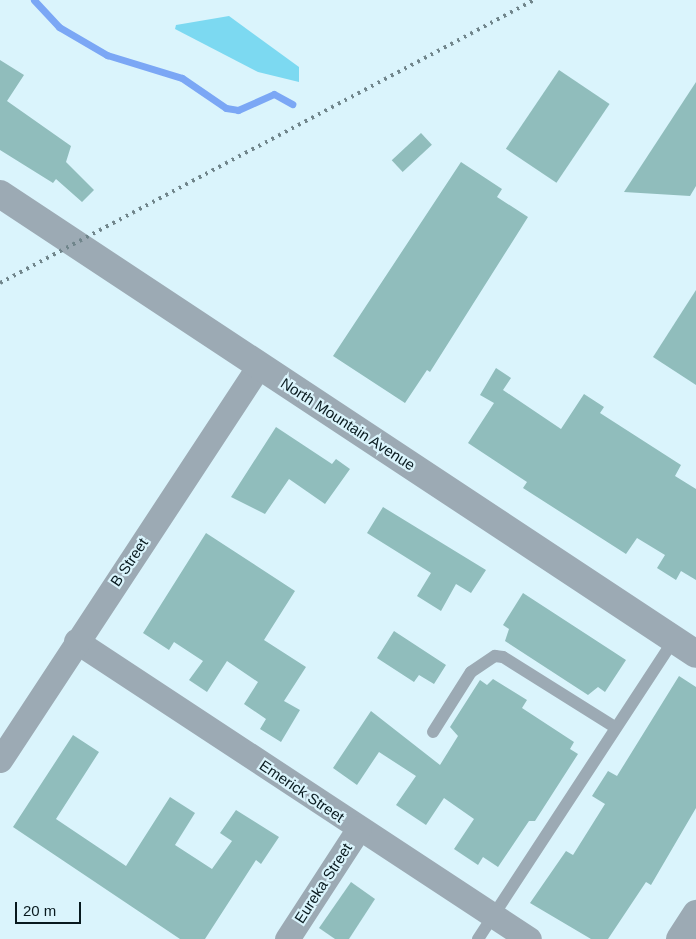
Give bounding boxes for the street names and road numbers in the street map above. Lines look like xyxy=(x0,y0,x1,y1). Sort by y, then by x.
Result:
street label: North Mountain Avenue xyxy=(277,374,419,474)
street label: B Street xyxy=(106,535,152,589)
street label: Emerick Street xyxy=(256,756,348,826)
street label: Eureka Street xyxy=(290,840,356,926)

